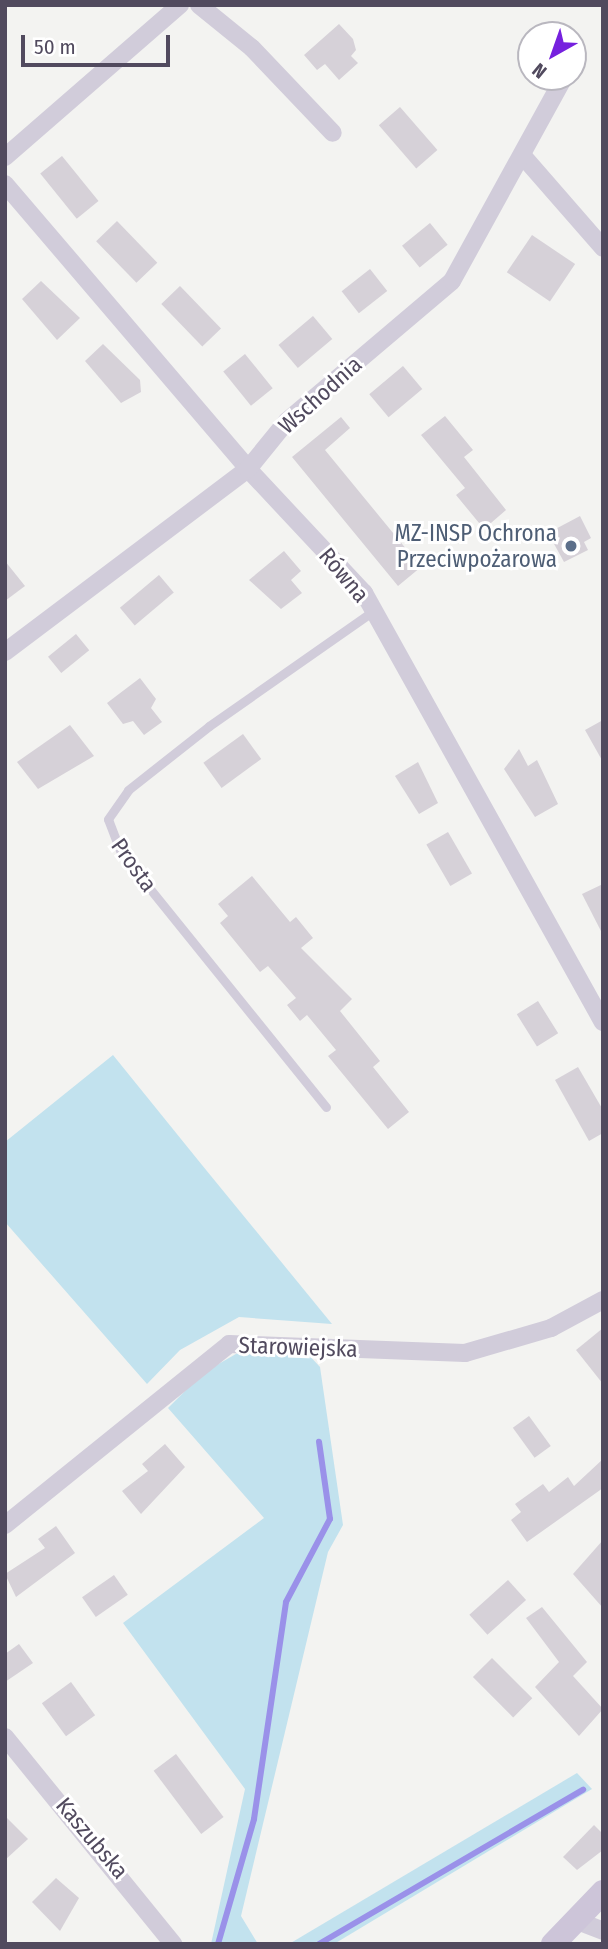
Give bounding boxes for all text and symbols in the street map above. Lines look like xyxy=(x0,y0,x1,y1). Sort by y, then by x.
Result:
scale bar xyxy=(24,21,173,65)
north arrow xyxy=(517,21,587,91)
text: 50 m xyxy=(34,34,76,60)
text: N xyxy=(528,58,551,83)
street label: Wschodnia xyxy=(273,350,367,440)
place label: MZ-INSP Ochrona Przeciwpożarowa xyxy=(394,519,557,573)
marker: MZ-INSP Ochrona Przeciwpożarowa xyxy=(563,538,579,554)
street label: Równa xyxy=(313,542,375,608)
street label: Prosta xyxy=(105,833,163,897)
street label: Starowiejska xyxy=(238,1331,358,1363)
street label: Kaszubska xyxy=(50,1792,134,1884)

